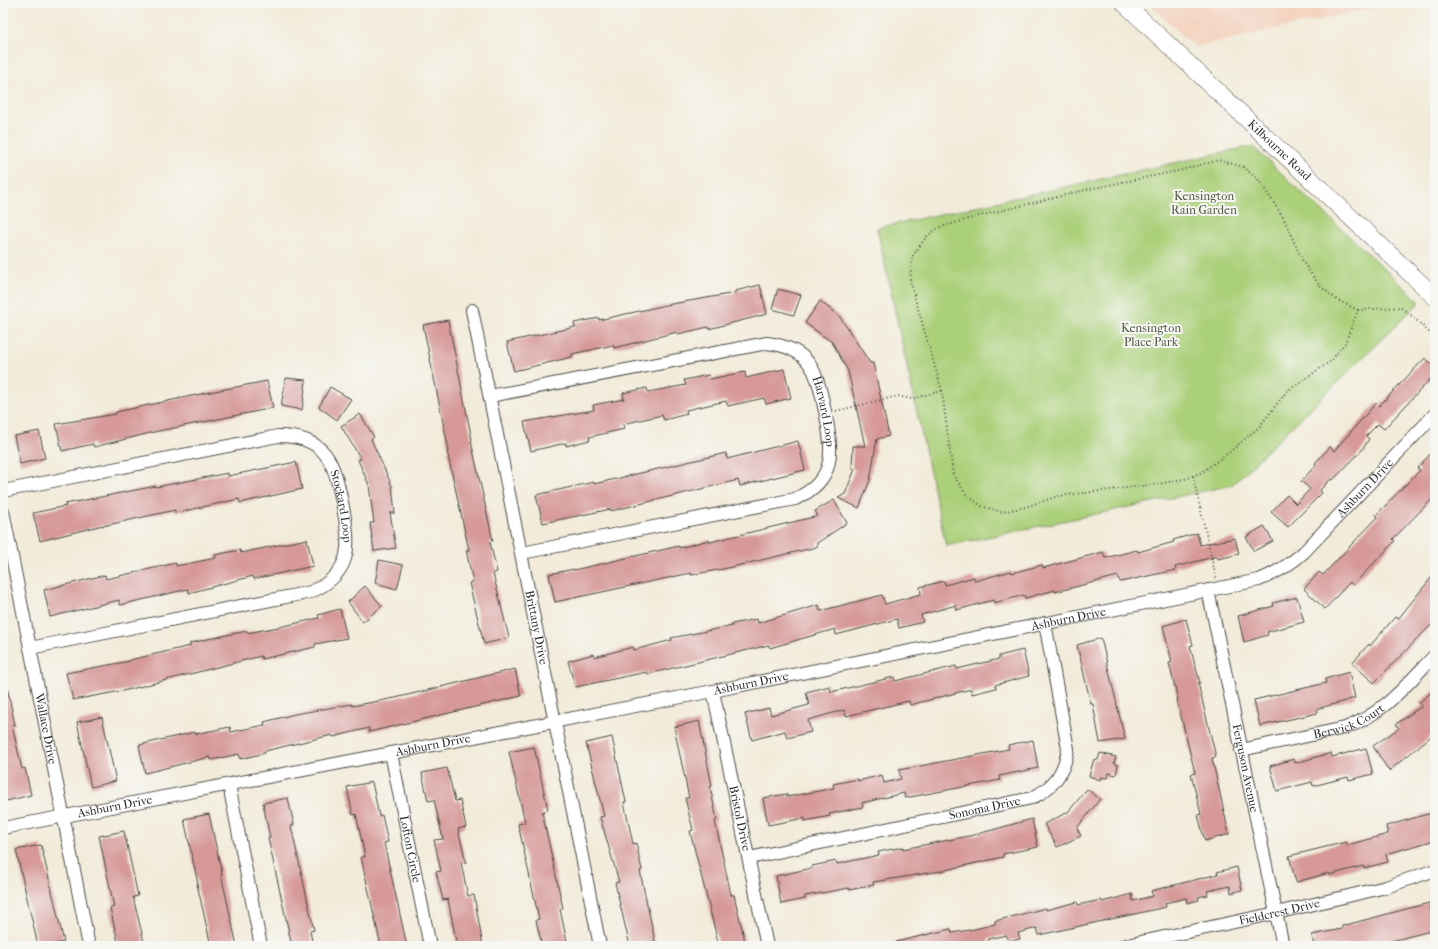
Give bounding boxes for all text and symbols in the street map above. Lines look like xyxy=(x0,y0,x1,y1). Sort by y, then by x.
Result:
street label: Kilbourne Road xyxy=(1245,117,1314,184)
park label: Kensington Rain Garden xyxy=(1171,189,1237,217)
park label: Kensington Place Park xyxy=(1121,321,1181,349)
street label: Harvard Loop xyxy=(809,374,837,448)
street label: Ashburn Drive xyxy=(1333,455,1396,521)
street label: Stockard Loop xyxy=(327,468,354,543)
street label: Brittany Drive xyxy=(522,589,551,666)
street label: Ashburn Drive xyxy=(1029,604,1107,633)
street label: Ashburn Drive xyxy=(712,669,790,698)
street label: Wallace Drive xyxy=(32,691,60,765)
street label: Berwick Court xyxy=(1312,701,1388,742)
street label: Ferguson Avenue xyxy=(1229,723,1262,813)
street label: Ashburn Drive xyxy=(394,731,472,759)
street label: Bristol Drive xyxy=(726,784,754,852)
street label: Ashburn Drive xyxy=(75,792,154,821)
street label: Sonoma Drive xyxy=(948,794,1022,822)
street label: Lofton Circle xyxy=(397,814,424,884)
street label: Fieldcrest Drive xyxy=(1238,896,1321,928)

